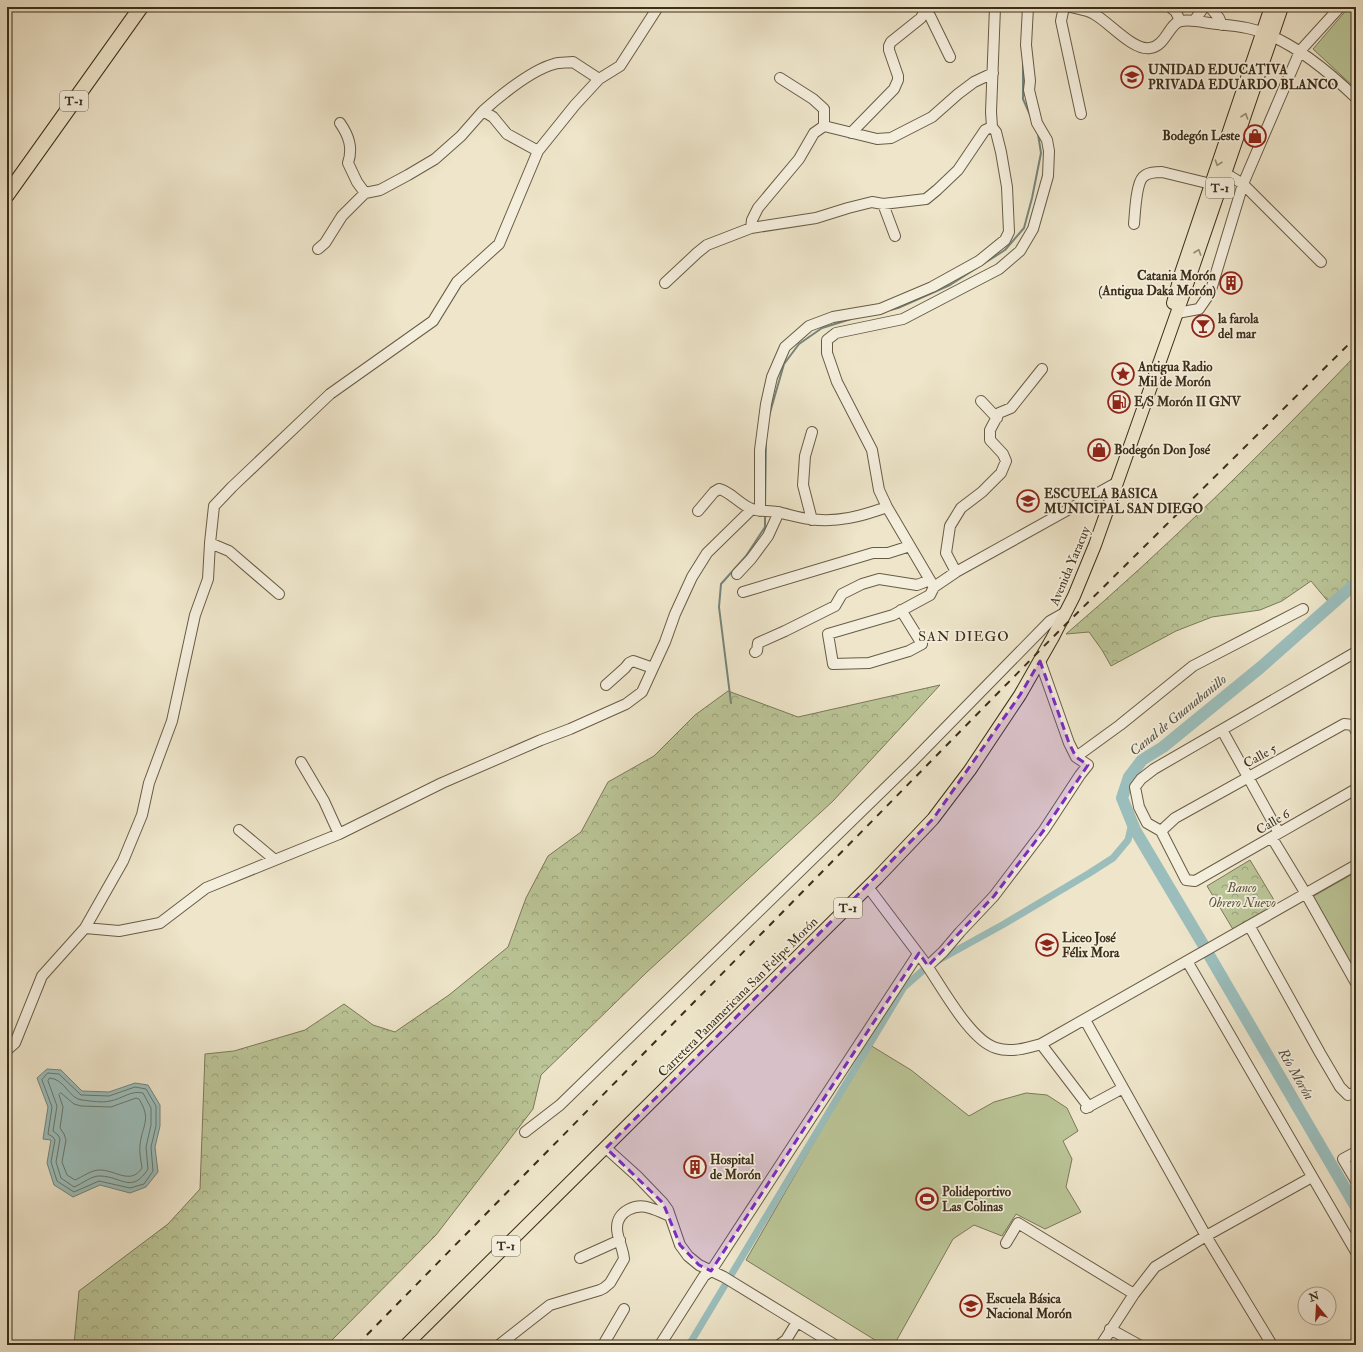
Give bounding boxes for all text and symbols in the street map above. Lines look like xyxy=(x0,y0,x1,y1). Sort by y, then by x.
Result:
place label: UNIDAD EDUCATIVA PRIVADA EDUARDO BLANCO xyxy=(1148,62,1339,93)
school or university icon: UNIDAD EDUCATIVA PRIVADA EDUARDO BLANCO xyxy=(1119,64,1145,90)
road number: T-1 xyxy=(60,91,88,111)
one-way arrow xyxy=(1240,113,1248,120)
shop icon: Bodegón Leste xyxy=(1242,123,1268,149)
place label: Bodegón Leste xyxy=(1162,128,1241,145)
one-way arrow xyxy=(1215,160,1223,167)
road number: T-1 xyxy=(1206,178,1234,198)
one-way arrow xyxy=(1193,249,1202,256)
place label: Catania Morón (Antigua Daka Morón) xyxy=(1099,268,1216,300)
building icon: Catania Morón (Antigua Daka Morón) xyxy=(1218,270,1244,296)
place label: la farola del mar xyxy=(1217,311,1259,342)
bar icon: la farola del mar xyxy=(1190,313,1216,339)
place label: Antigua Radio Mil de Morón xyxy=(1137,359,1213,390)
place icon: Antigua Radio Mil de Morón xyxy=(1110,361,1136,387)
fuel station icon: E/S Morón II GNV xyxy=(1106,389,1132,415)
place label: E/S Morón II GNV xyxy=(1134,394,1242,410)
shop icon: Bodegón Don José xyxy=(1086,437,1112,463)
place label: Bodegón Don José xyxy=(1114,442,1211,459)
place label: ESCUELA BASICA MUNICIPAL SAN DIEGO xyxy=(1043,486,1204,517)
school or university icon: ESCUELA BASICA MUNICIPAL SAN DIEGO xyxy=(1015,488,1041,514)
street label: Avenida Yaracuy xyxy=(1046,524,1095,609)
district label: SAN DIEGO xyxy=(918,628,1010,645)
water label: Canal de Guanabanillo xyxy=(1126,671,1230,759)
street label: Calle 5 xyxy=(1241,740,1280,772)
street label: Calle 6 xyxy=(1253,805,1294,838)
park label: Banco Obrero Nuevo xyxy=(1208,880,1276,911)
road number: T-1 xyxy=(834,898,862,918)
street label: Carretera Panamericana San Felipe Morón xyxy=(655,914,822,1081)
place label: Liceo José Félix Mora xyxy=(1062,930,1120,961)
school or university icon: Liceo José Félix Mora xyxy=(1034,932,1060,958)
water label: Río Morón xyxy=(1274,1044,1318,1103)
place label: Hospital de Morón xyxy=(710,1152,761,1183)
building icon: Hospital de Morón xyxy=(682,1154,708,1180)
place label: Polideportivo Las Colinas xyxy=(942,1184,1012,1215)
sports icon: Polideportivo Las Colinas xyxy=(914,1186,940,1212)
road number: T-1 xyxy=(492,1236,520,1256)
north arrow xyxy=(1297,1286,1337,1326)
text: N xyxy=(1306,1289,1322,1305)
place label: Escuela Básica Nacional Morón xyxy=(985,1291,1072,1322)
school or university icon: Escuela Básica Nacional Morón xyxy=(958,1293,984,1319)

